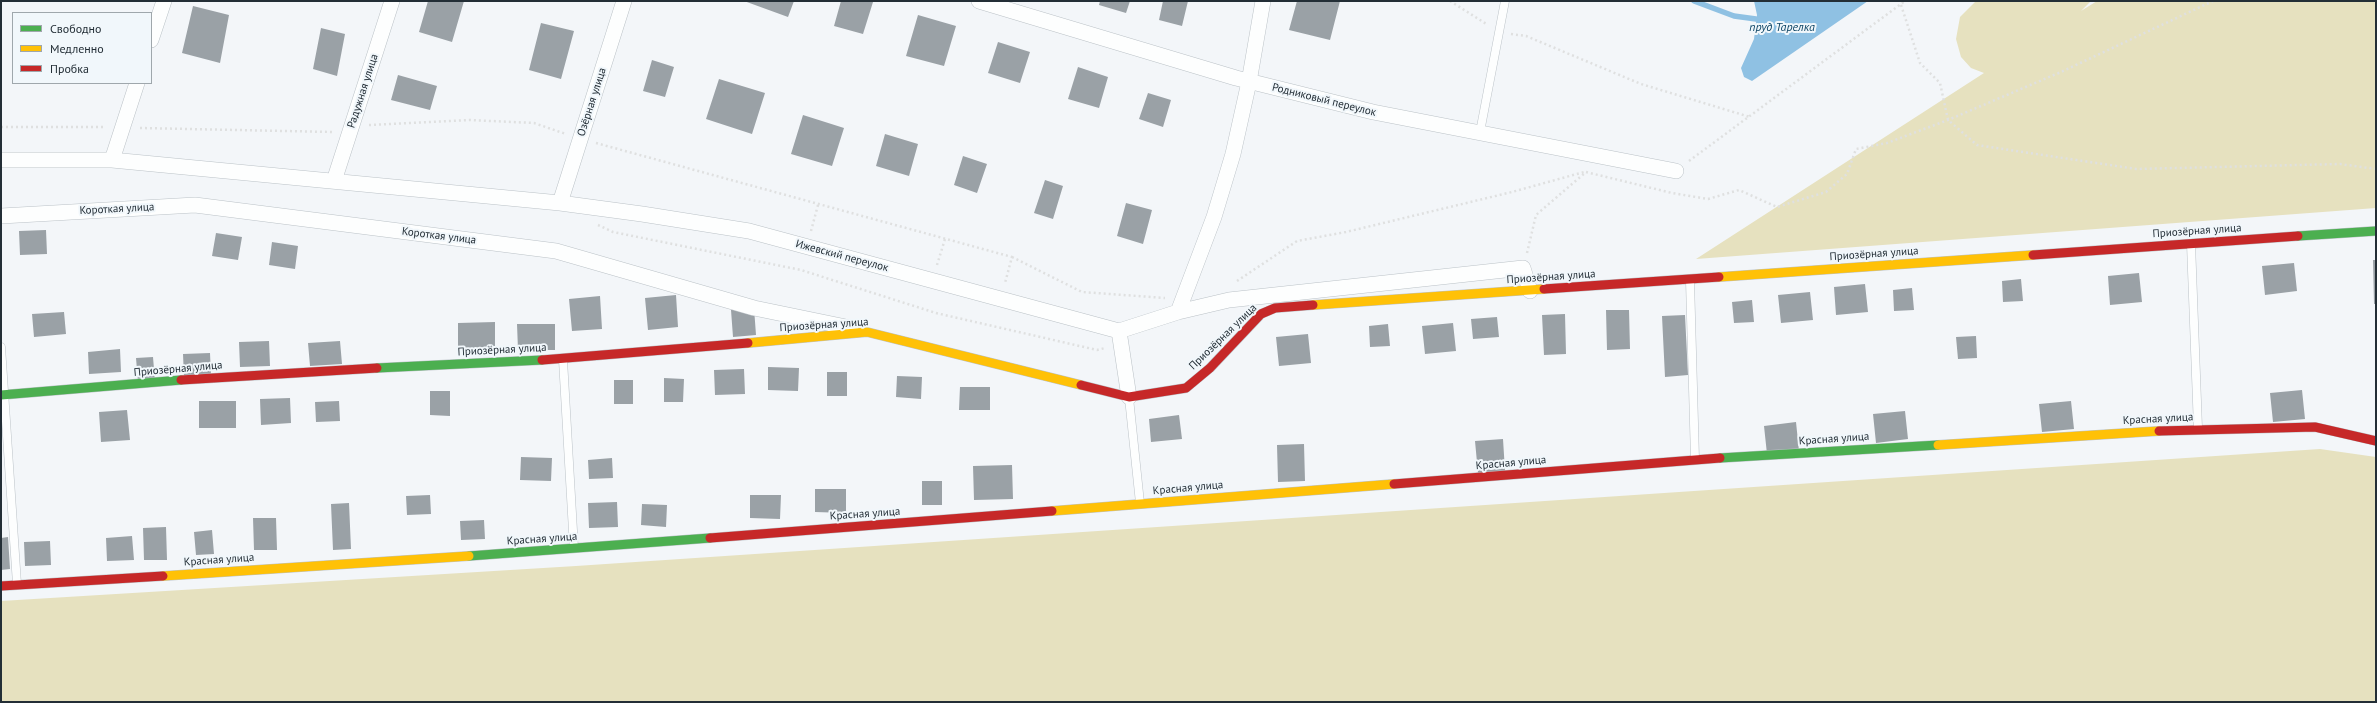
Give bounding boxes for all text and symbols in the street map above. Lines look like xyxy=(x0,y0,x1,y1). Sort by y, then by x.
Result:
legend xyxy=(12,12,152,84)
text: Свободно xyxy=(50,21,101,36)
water label: пруд Тарелка xyxy=(1749,21,1815,35)
text: Медленно xyxy=(50,41,104,56)
street label: Радужная улица xyxy=(345,52,381,130)
text: Пробка xyxy=(50,61,89,76)
street label: Озёрная улица xyxy=(575,66,609,138)
street label: Родниковый переулок xyxy=(1271,81,1377,119)
street label: Короткая улица xyxy=(79,200,155,218)
street label: Приозёрная улица xyxy=(2152,221,2242,241)
street label: Короткая улица xyxy=(401,225,477,247)
street label: Ижевский переулок xyxy=(794,237,890,275)
street label: Приозёрная улица xyxy=(1829,244,1919,264)
street label: Приозёрная улица xyxy=(1506,267,1596,287)
street label: Приозёрная улица xyxy=(1186,301,1260,373)
street label: Приозёрная улица xyxy=(779,315,869,335)
street label: Приозёрная улица xyxy=(457,341,547,359)
street label: Приозёрная улица xyxy=(133,359,223,379)
street label: Красная улица xyxy=(2122,411,2194,427)
street label: Красная улица xyxy=(1798,430,1870,448)
street label: Красная улица xyxy=(1475,453,1547,473)
street label: Красная улица xyxy=(1152,478,1224,498)
street label: Красная улица xyxy=(829,505,901,523)
street label: Красная улица xyxy=(506,530,578,548)
street label: Красная улица xyxy=(183,551,255,569)

